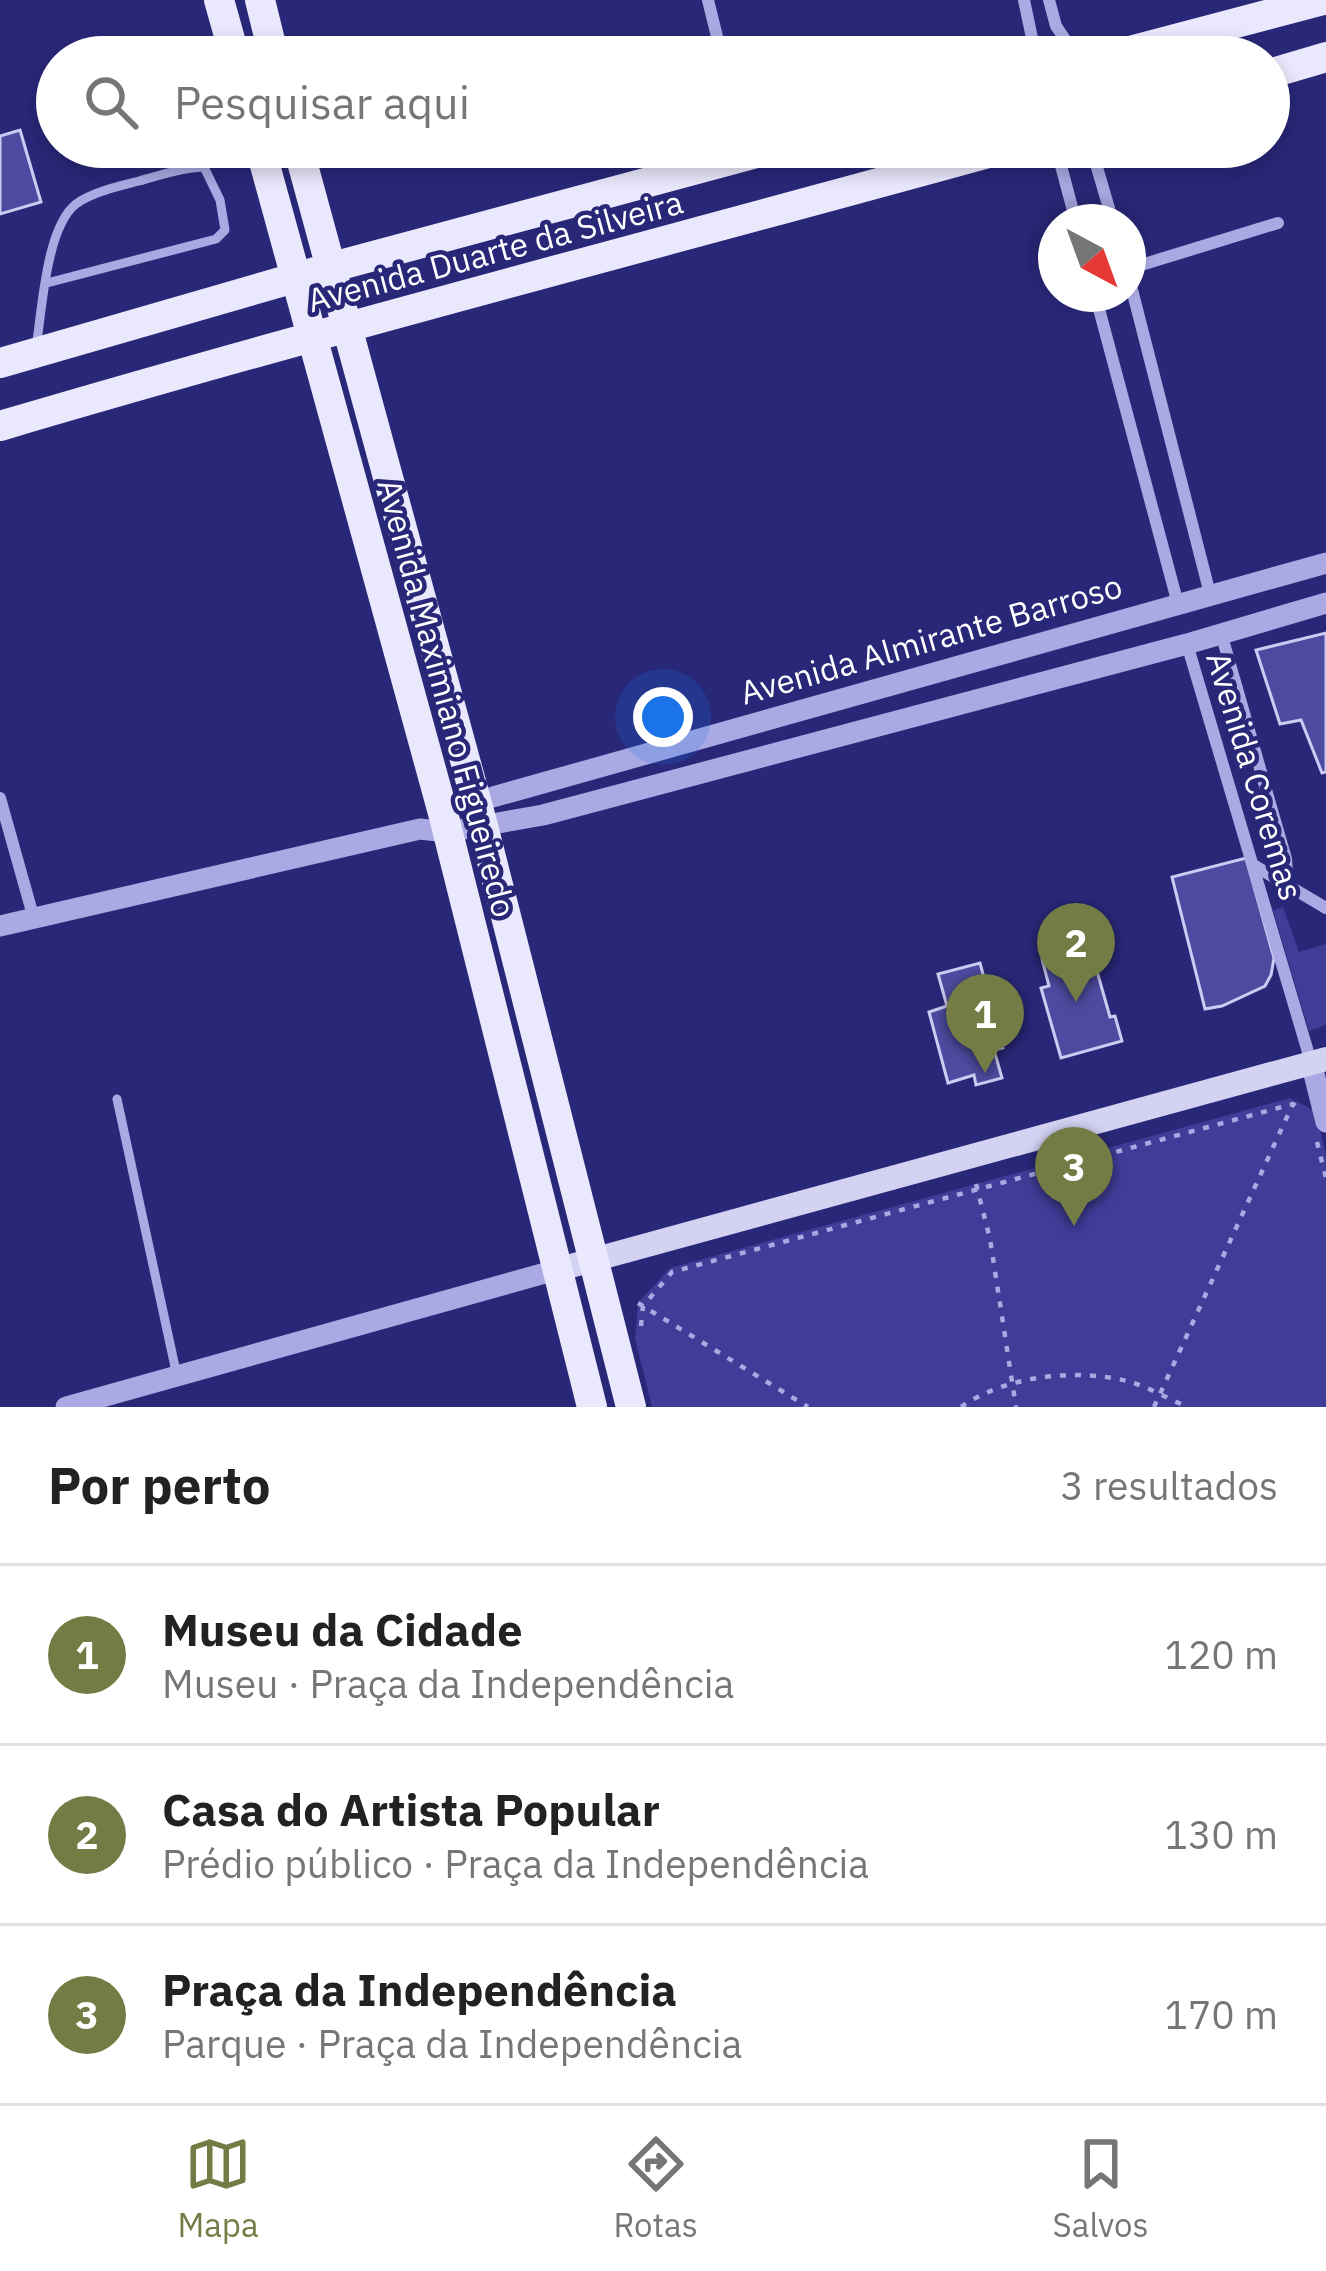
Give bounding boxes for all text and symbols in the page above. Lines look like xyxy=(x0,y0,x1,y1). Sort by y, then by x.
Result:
search box xyxy=(36,36,1290,168)
icon: search xyxy=(78,69,144,135)
text: Pesquisar aqui xyxy=(174,73,470,131)
street label: Avenida Duarte da Silveira xyxy=(302,180,687,321)
north arrow xyxy=(1038,204,1146,312)
street label: Avenida Maximiano Figueiredo xyxy=(368,474,527,922)
street label: Avenida Almirante Barroso xyxy=(735,563,1127,714)
street label: Avenida Coremas xyxy=(1197,646,1314,905)
your location xyxy=(633,687,693,747)
pin: 2 xyxy=(1037,903,1115,1002)
pin: 1 xyxy=(946,974,1024,1073)
pin: 3 xyxy=(1035,1127,1113,1226)
text: Por perto xyxy=(48,1452,270,1518)
text: 3 resultados xyxy=(1060,1460,1278,1511)
text: Museu da Cidade xyxy=(162,1600,522,1658)
text: 1 xyxy=(75,1629,99,1680)
text: 120 m xyxy=(1165,1629,1278,1680)
text: Museu · Praça da Independência xyxy=(162,1658,734,1709)
text: Casa do Artista Popular xyxy=(162,1780,660,1838)
text: 2 xyxy=(75,1809,99,1860)
text: 130 m xyxy=(1165,1809,1278,1860)
text: Prédio público · Praça da Independência xyxy=(162,1838,869,1889)
text: Praça da Independência xyxy=(162,1960,677,2018)
text: 3 xyxy=(75,1989,99,2040)
text: 170 m xyxy=(1165,1989,1278,2040)
text: Parque · Praça da Independência xyxy=(162,2018,742,2069)
tab: Mapa xyxy=(177,2131,259,2246)
tab: Rotas xyxy=(613,2131,698,2246)
tab: Salvos xyxy=(1053,2131,1149,2246)

